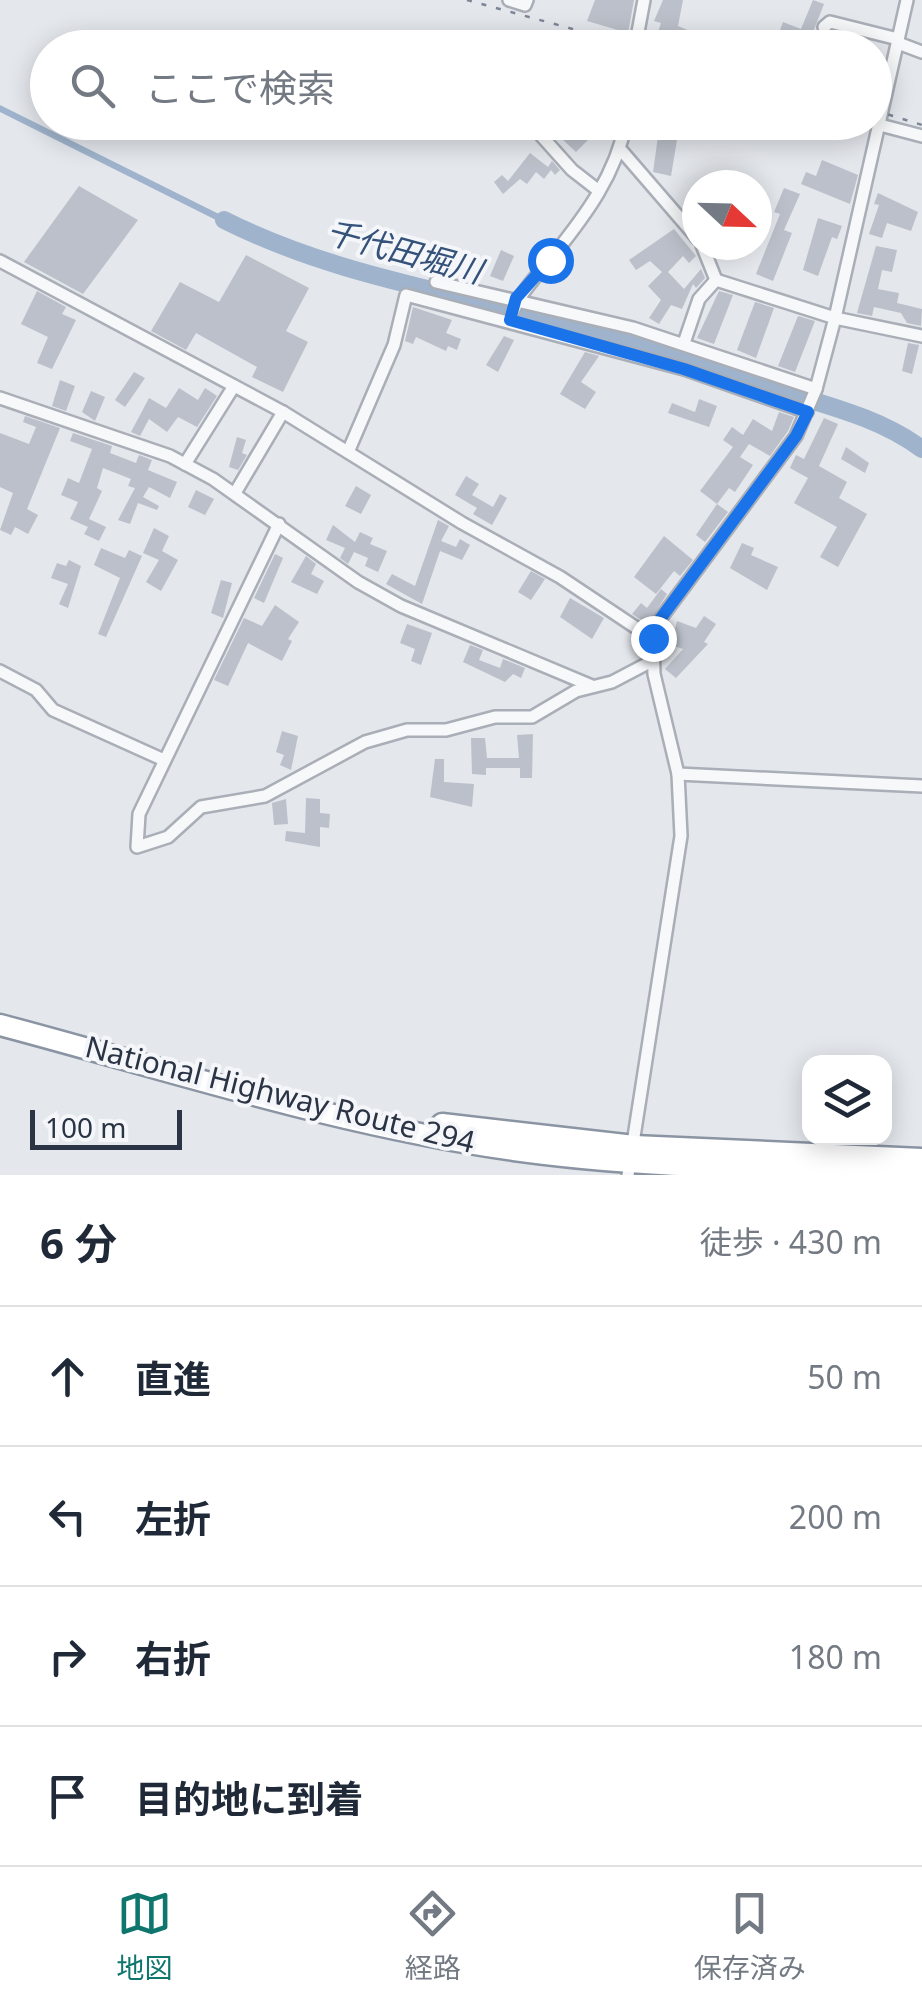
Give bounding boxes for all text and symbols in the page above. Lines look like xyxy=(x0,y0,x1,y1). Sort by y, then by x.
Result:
search box xyxy=(30,30,892,140)
icon: search xyxy=(65,58,120,113)
text: ここで検索 xyxy=(145,61,335,113)
north arrow xyxy=(682,170,772,260)
water label: 千代田堀川 xyxy=(322,209,490,293)
route start xyxy=(528,238,574,284)
route end xyxy=(631,616,677,662)
street label: National Highway Route 294 xyxy=(81,1025,479,1162)
map controls xyxy=(802,1055,892,1145)
button: layers xyxy=(802,1055,892,1145)
scale bar xyxy=(30,1105,182,1150)
text: 100 m xyxy=(45,1108,127,1146)
text: 6 分 xyxy=(40,1214,117,1271)
text: 徒歩 · 430 m xyxy=(700,1220,882,1263)
icon: ahead xyxy=(40,1349,95,1404)
text: 直進 xyxy=(135,1352,211,1404)
text: 50 m xyxy=(807,1355,882,1398)
icon: left xyxy=(40,1489,95,1544)
text: 左折 xyxy=(135,1492,211,1544)
text: 200 m xyxy=(789,1495,882,1538)
icon: right xyxy=(40,1629,95,1684)
text: 右折 xyxy=(135,1632,211,1684)
text: 180 m xyxy=(789,1635,882,1678)
icon: arrive xyxy=(40,1769,95,1824)
text: 目的地に到着 xyxy=(135,1772,363,1824)
tab: 地図 xyxy=(116,1886,172,1986)
tab: 経路 xyxy=(405,1886,461,1986)
tab: 保存済み xyxy=(694,1886,806,1986)

